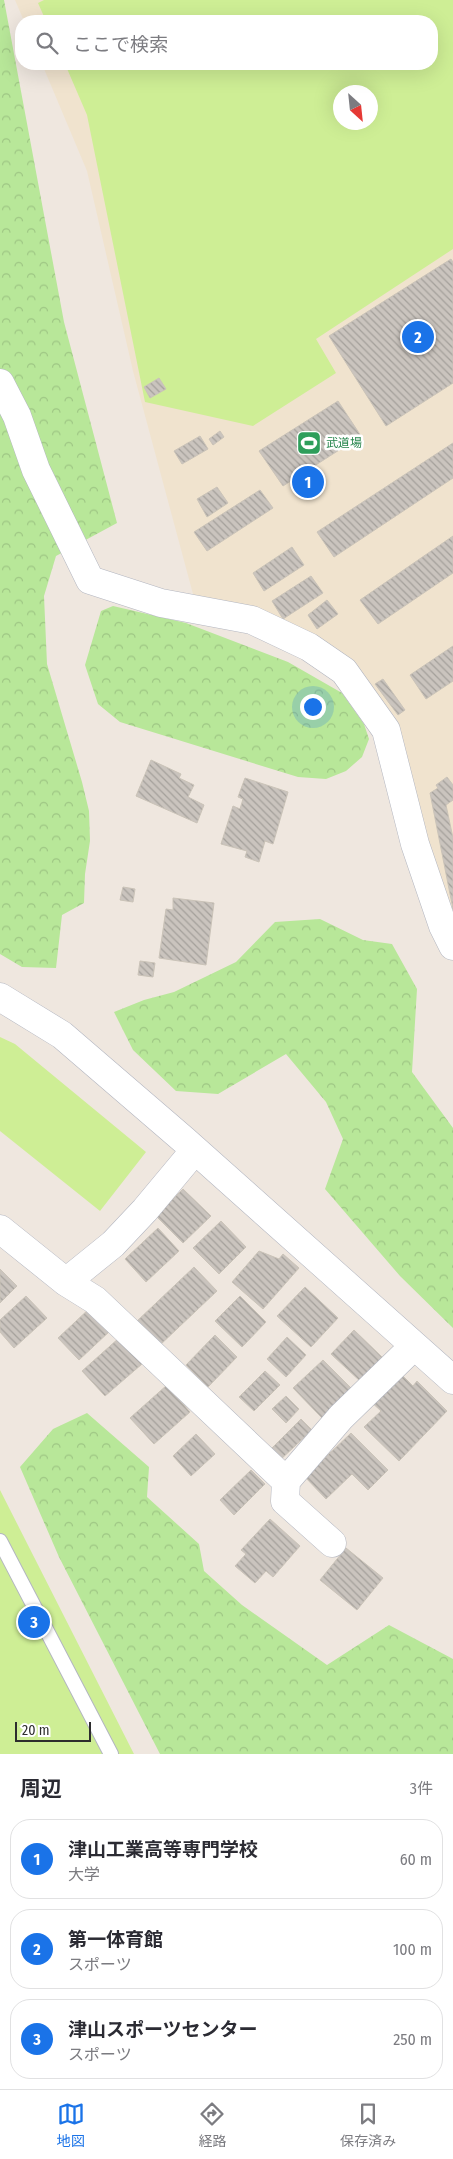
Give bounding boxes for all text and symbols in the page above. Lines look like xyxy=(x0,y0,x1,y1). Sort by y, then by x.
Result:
search box xyxy=(15,15,438,70)
icon: search xyxy=(33,29,61,57)
text: ここで検索 xyxy=(73,33,168,56)
north arrow xyxy=(333,85,378,130)
pin: 2 xyxy=(402,318,434,356)
sports icon: 武道場 xyxy=(296,430,322,456)
place label: 武道場 xyxy=(326,436,362,450)
pin: 1 xyxy=(292,463,324,501)
your location xyxy=(300,694,326,720)
pin: 3 xyxy=(18,1603,50,1641)
scale bar xyxy=(15,1719,91,1742)
text: 20 m xyxy=(22,1722,50,1739)
text: 周辺 xyxy=(20,1776,62,1802)
text: 3件 xyxy=(410,1779,433,1798)
text: 津山工業高等専門学校 xyxy=(68,1838,258,1861)
text: 1 xyxy=(34,1850,40,1869)
text: 60 m xyxy=(400,1850,432,1869)
text: 大学 xyxy=(68,1865,100,1884)
text: 第一体育館 xyxy=(68,1928,163,1951)
text: 2 xyxy=(33,1940,41,1959)
text: 100 m xyxy=(393,1940,432,1959)
text: スポーツ xyxy=(68,1955,132,1974)
text: 津山スポーツセンター xyxy=(68,2018,258,2041)
text: 3 xyxy=(33,2030,41,2049)
text: 250 m xyxy=(393,2030,432,2049)
text: スポーツ xyxy=(68,2045,132,2064)
tab: 地図 xyxy=(57,2100,85,2150)
tab: 経路 xyxy=(198,2100,226,2150)
tab: 保存済み xyxy=(340,2100,396,2150)

